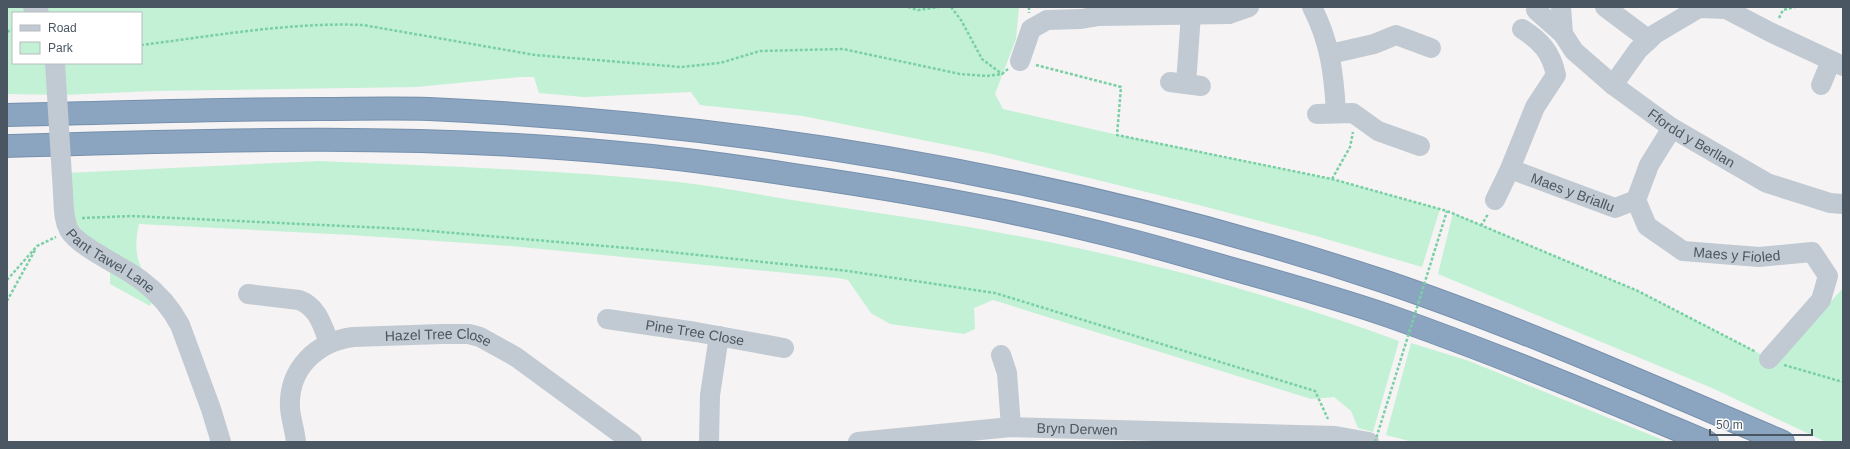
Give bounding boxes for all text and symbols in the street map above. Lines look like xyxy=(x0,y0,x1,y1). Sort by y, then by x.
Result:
legend xyxy=(12,12,142,64)
text: Road xyxy=(48,21,77,35)
text: Park xyxy=(48,41,74,55)
street label: Ffordd y Berllan xyxy=(1645,105,1738,171)
street label: Maes y Briallu xyxy=(1529,170,1617,215)
street label: Pant Tawel Lane xyxy=(63,225,158,296)
street label: Maes y Fioled xyxy=(1693,244,1781,265)
street label: Pine Tree Close xyxy=(645,317,746,349)
street label: Hazel Tree Close xyxy=(385,326,494,350)
scale bar xyxy=(1710,411,1812,437)
text: 50 m xyxy=(1716,418,1743,432)
street label: Bryn Derwen xyxy=(1037,420,1118,438)

